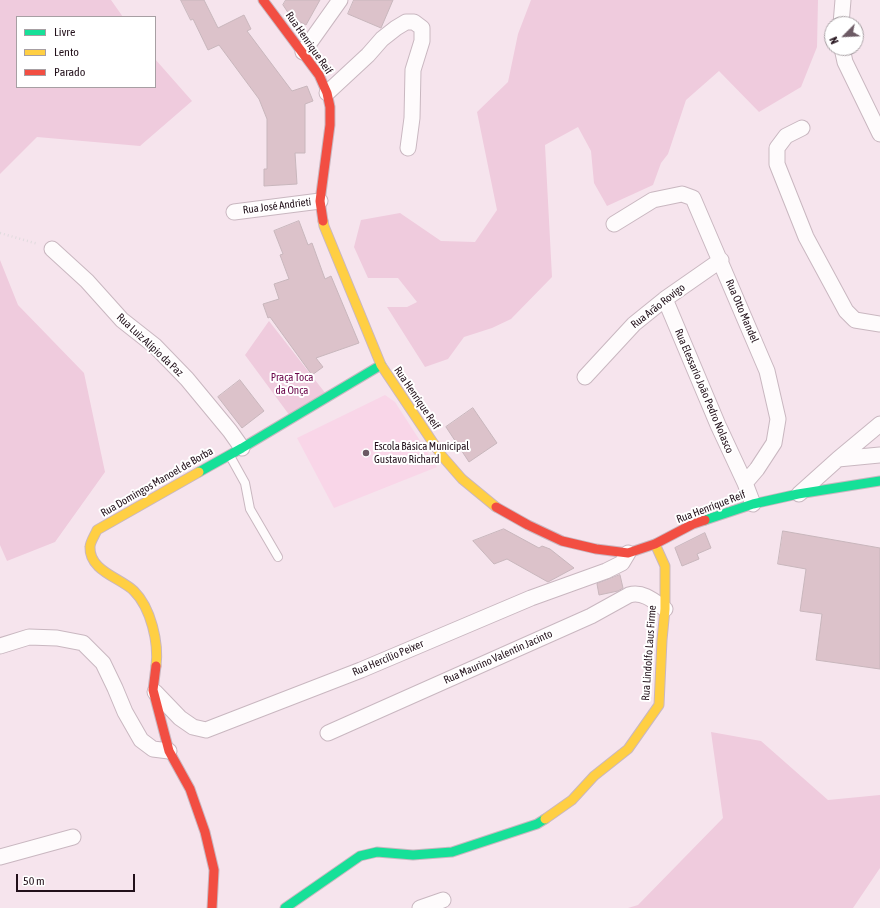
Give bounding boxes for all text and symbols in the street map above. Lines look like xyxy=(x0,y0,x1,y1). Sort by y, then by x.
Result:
street label: Rua Henrique Reif xyxy=(283,9,335,77)
legend xyxy=(16,16,156,88)
north arrow xyxy=(824,16,864,56)
text: Livre xyxy=(54,25,75,39)
text: N xyxy=(827,35,841,46)
text: Lento xyxy=(54,45,79,59)
text: Parado xyxy=(54,65,85,79)
street label: Rua José Andrieti xyxy=(242,195,312,217)
street label: Rua Otto Mandel xyxy=(723,277,761,345)
street label: Rua Arão Rovigo xyxy=(628,281,688,331)
street label: Rua Luiz Alípio da Paz xyxy=(114,311,186,379)
street label: Rua Elessario João Pedro Nolasco xyxy=(672,327,736,455)
street label: Rua Henrique Reif xyxy=(391,364,443,432)
park label: Praça Toca da Onça xyxy=(271,371,313,397)
place label: Escola Básica Municipal Gustavo Richard xyxy=(374,440,469,466)
street label: Rua Domingos Manoel de Borba xyxy=(98,444,216,520)
marker: Escola Básica Municipal Gustavo Richard xyxy=(361,448,371,458)
street label: Rua Henrique Reif xyxy=(675,488,747,526)
street label: Rua Lindolfo Laus Firme xyxy=(639,605,659,701)
street label: Rua Maurino Valentin Jacinto xyxy=(442,627,554,687)
street label: Rua Hercílio Peixer xyxy=(350,637,426,679)
scale bar xyxy=(18,866,137,892)
text: 50 m xyxy=(23,874,45,888)

